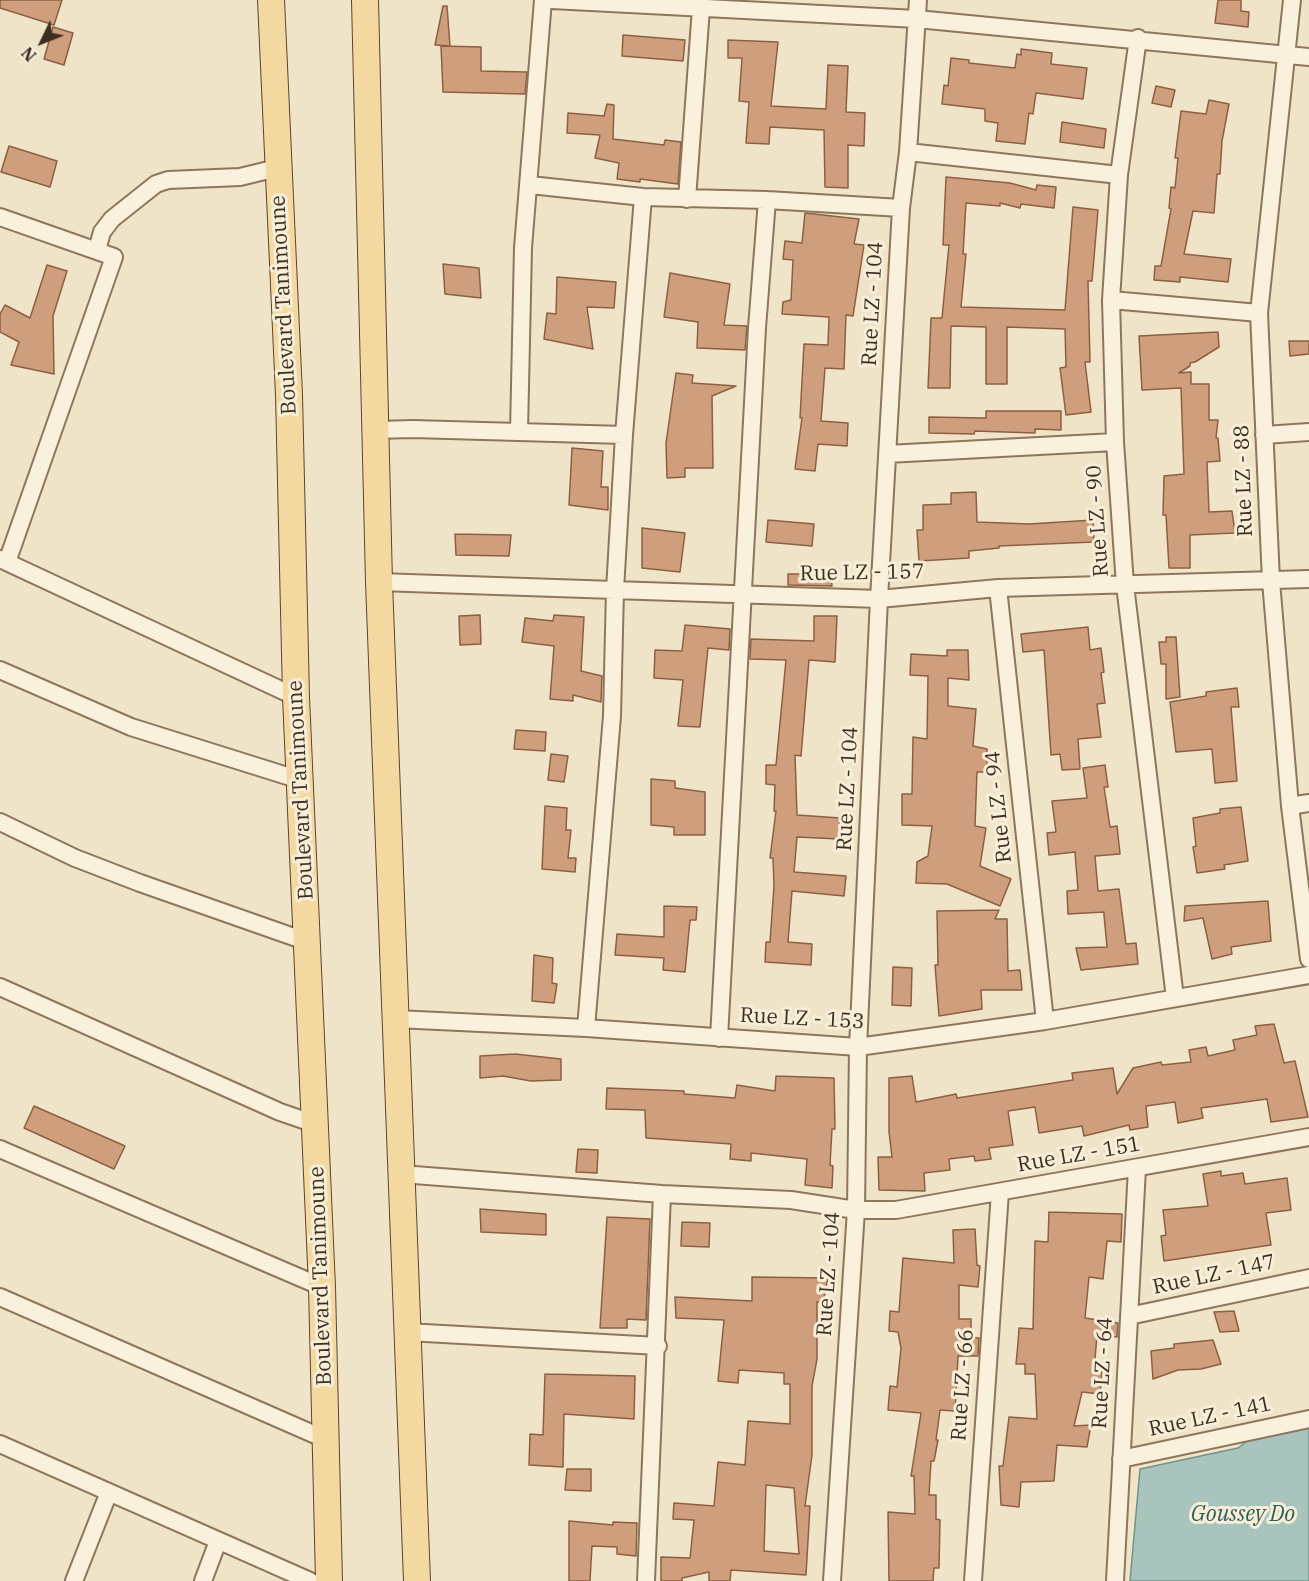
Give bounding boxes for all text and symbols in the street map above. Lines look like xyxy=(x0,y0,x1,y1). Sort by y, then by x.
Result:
north arrow xyxy=(12,12,72,72)
text: N xyxy=(17,43,40,66)
street label: Boulevard Tanimoune xyxy=(266,195,302,415)
street label: Rue LZ - 104 xyxy=(857,241,889,367)
street label: Rue LZ - 88 xyxy=(1229,425,1259,537)
street label: Rue LZ - 90 xyxy=(1082,464,1114,578)
street label: Rue LZ - 157 xyxy=(799,559,925,587)
street label: Boulevard Tanimoune xyxy=(283,680,319,900)
street label: Rue LZ - 104 xyxy=(832,726,864,852)
street label: Rue LZ - 94 xyxy=(981,750,1017,864)
street label: Rue LZ - 153 xyxy=(739,1003,865,1035)
street label: Rue LZ - 151 xyxy=(1015,1132,1143,1178)
street label: Boulevard Tanimoune xyxy=(305,1166,337,1386)
street label: Rue LZ - 104 xyxy=(812,1211,846,1337)
street label: Rue LZ - 147 xyxy=(1150,1250,1278,1300)
street label: Rue LZ - 64 xyxy=(1087,1316,1119,1430)
street label: Rue LZ - 66 xyxy=(947,1328,979,1442)
street label: Rue LZ - 141 xyxy=(1146,1392,1274,1442)
water label: Goussey Do xyxy=(1191,1502,1295,1528)

